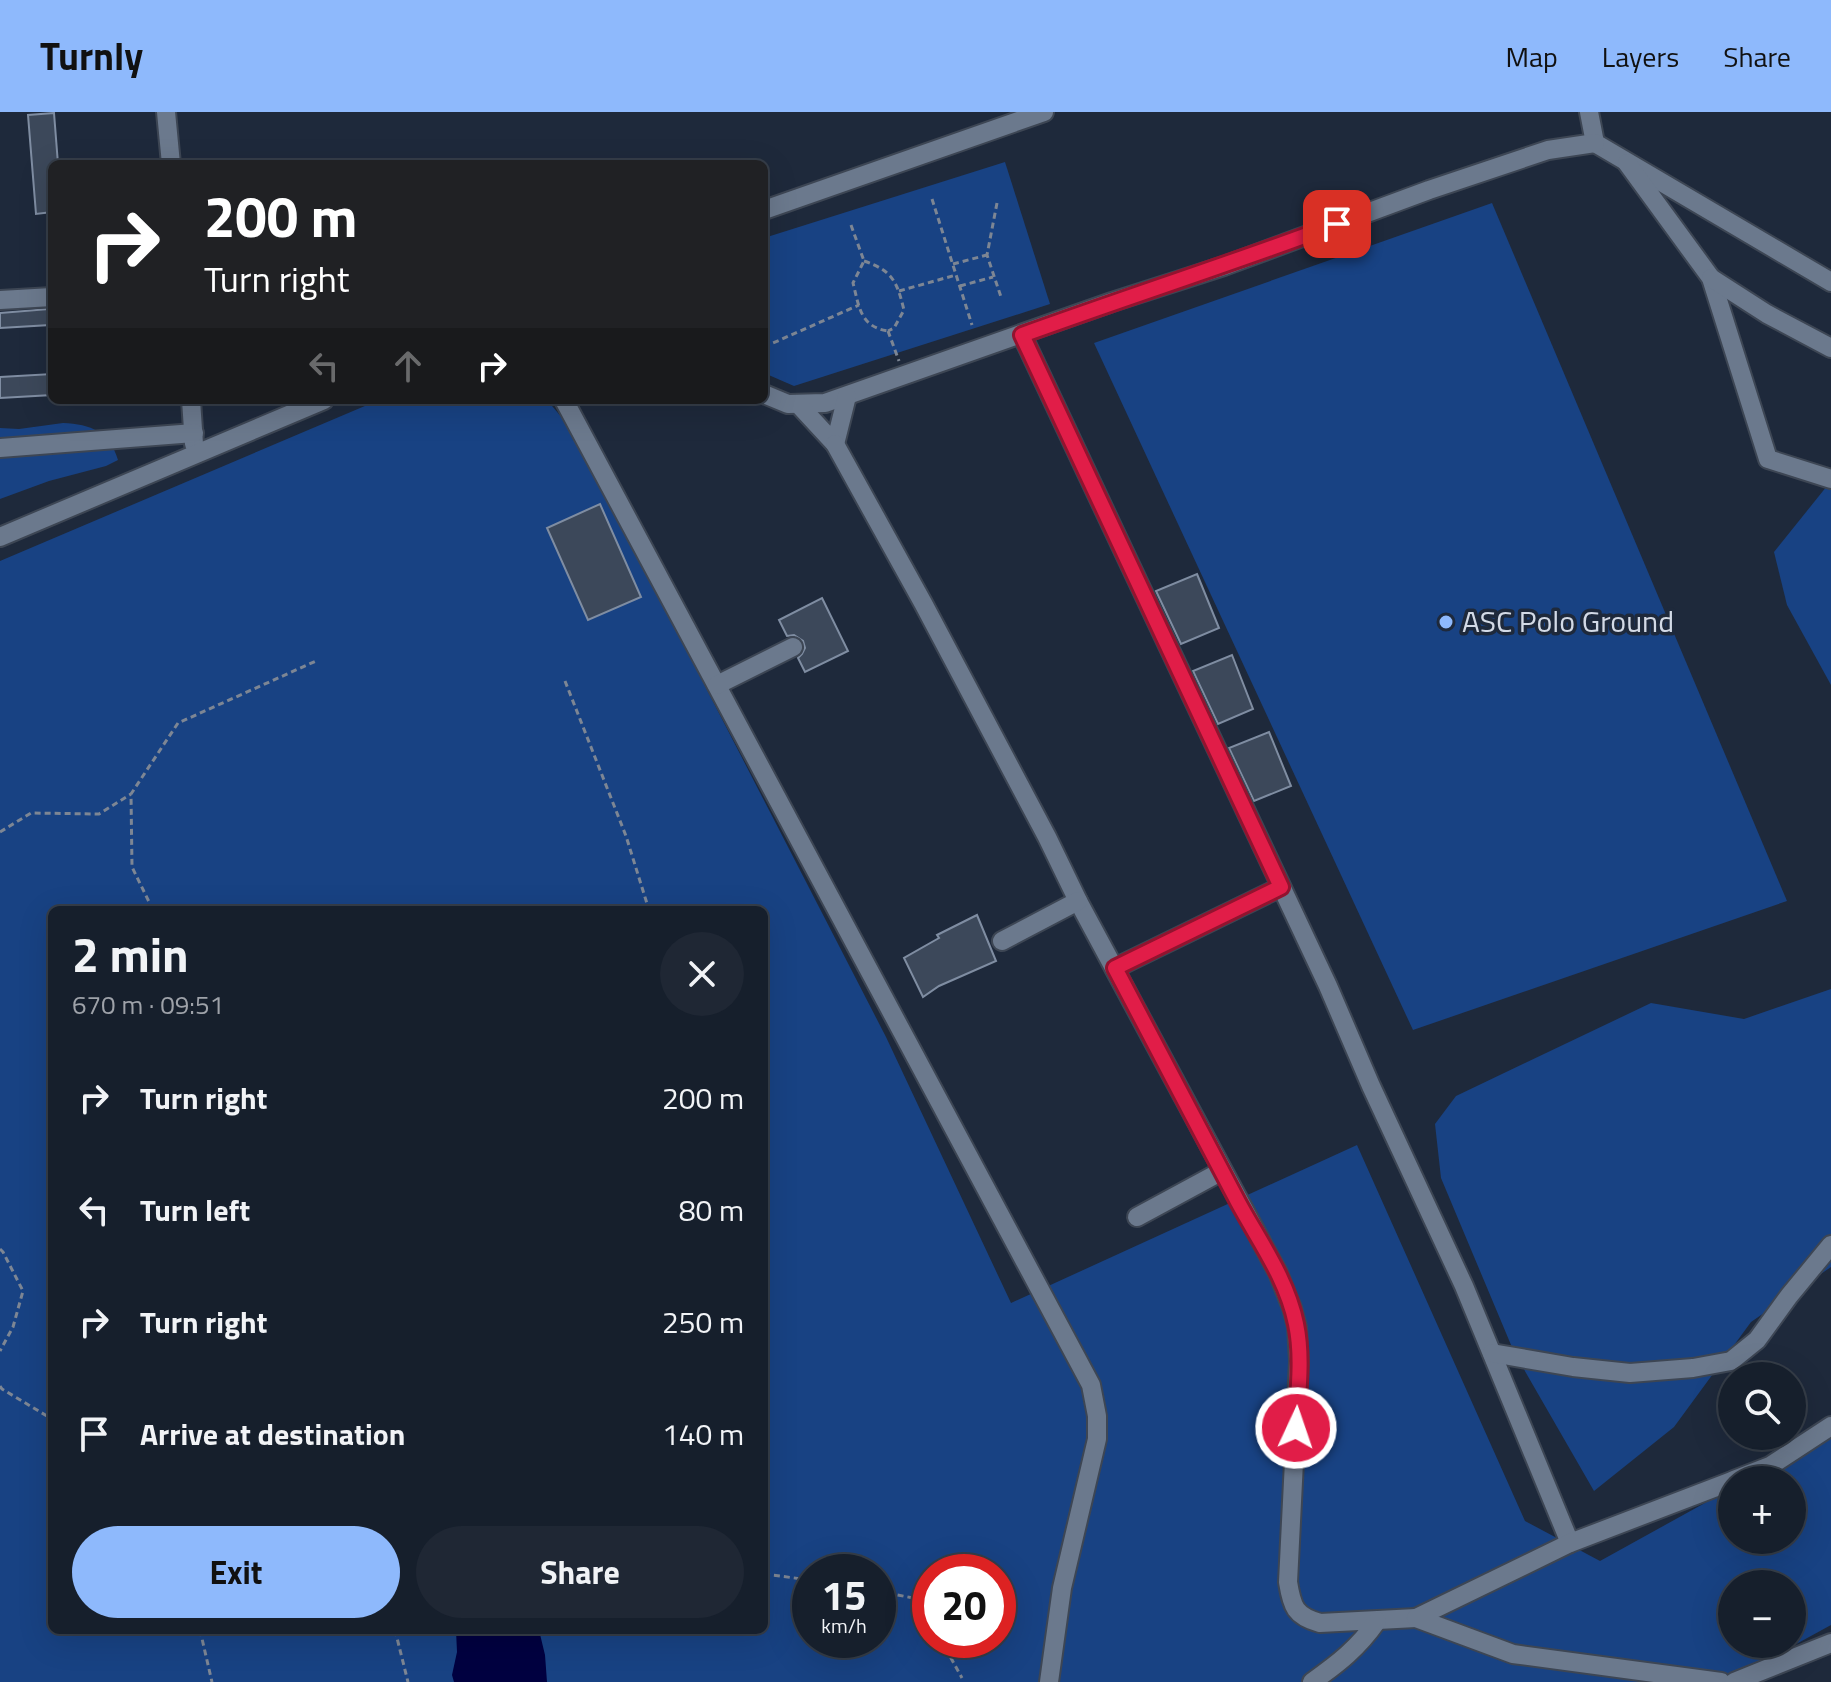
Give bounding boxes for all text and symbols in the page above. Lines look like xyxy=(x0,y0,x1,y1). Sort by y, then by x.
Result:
text: Turnly xyxy=(40,27,143,85)
text: Map xyxy=(1505,35,1558,78)
text: Layers xyxy=(1602,35,1679,78)
text: Share xyxy=(1723,35,1791,78)
text: 200 m xyxy=(204,174,357,259)
pin xyxy=(1303,190,1371,258)
icon: right xyxy=(72,192,176,296)
icon: arrive xyxy=(1315,202,1359,246)
text: Turn right xyxy=(204,251,349,306)
icon: left xyxy=(302,344,346,388)
icon: ahead xyxy=(386,344,430,388)
icon: right xyxy=(470,344,514,388)
place label: ASC Polo Ground xyxy=(1462,598,1674,644)
marker: ASC Polo Ground xyxy=(1437,613,1455,631)
text: 2 min xyxy=(72,918,189,991)
button: close xyxy=(660,932,744,1016)
text: 670 m · 09:51 xyxy=(72,985,224,1024)
text: Turn right xyxy=(140,1075,268,1121)
text: 200 m xyxy=(662,1075,744,1121)
icon: right xyxy=(72,1076,116,1120)
text: Turn left xyxy=(140,1187,250,1233)
text: 80 m xyxy=(679,1187,744,1233)
icon: left xyxy=(72,1188,116,1232)
text: Turn right xyxy=(140,1299,268,1345)
text: 250 m xyxy=(662,1299,744,1345)
icon: right xyxy=(72,1300,116,1344)
map controls xyxy=(1718,1362,1806,1658)
button: search xyxy=(1718,1362,1806,1450)
position arrow xyxy=(1254,1386,1338,1470)
text: Arrive at destination xyxy=(140,1411,405,1457)
text: 140 m xyxy=(662,1411,744,1457)
icon: arrive xyxy=(72,1412,116,1456)
button: + xyxy=(1718,1466,1806,1554)
button: Exit xyxy=(72,1526,400,1618)
button: Share xyxy=(416,1526,744,1618)
speed limit sign: 20 xyxy=(912,1554,1016,1658)
text: 15 xyxy=(822,1565,866,1626)
button: − xyxy=(1718,1570,1806,1658)
text: km/h xyxy=(821,1610,867,1641)

